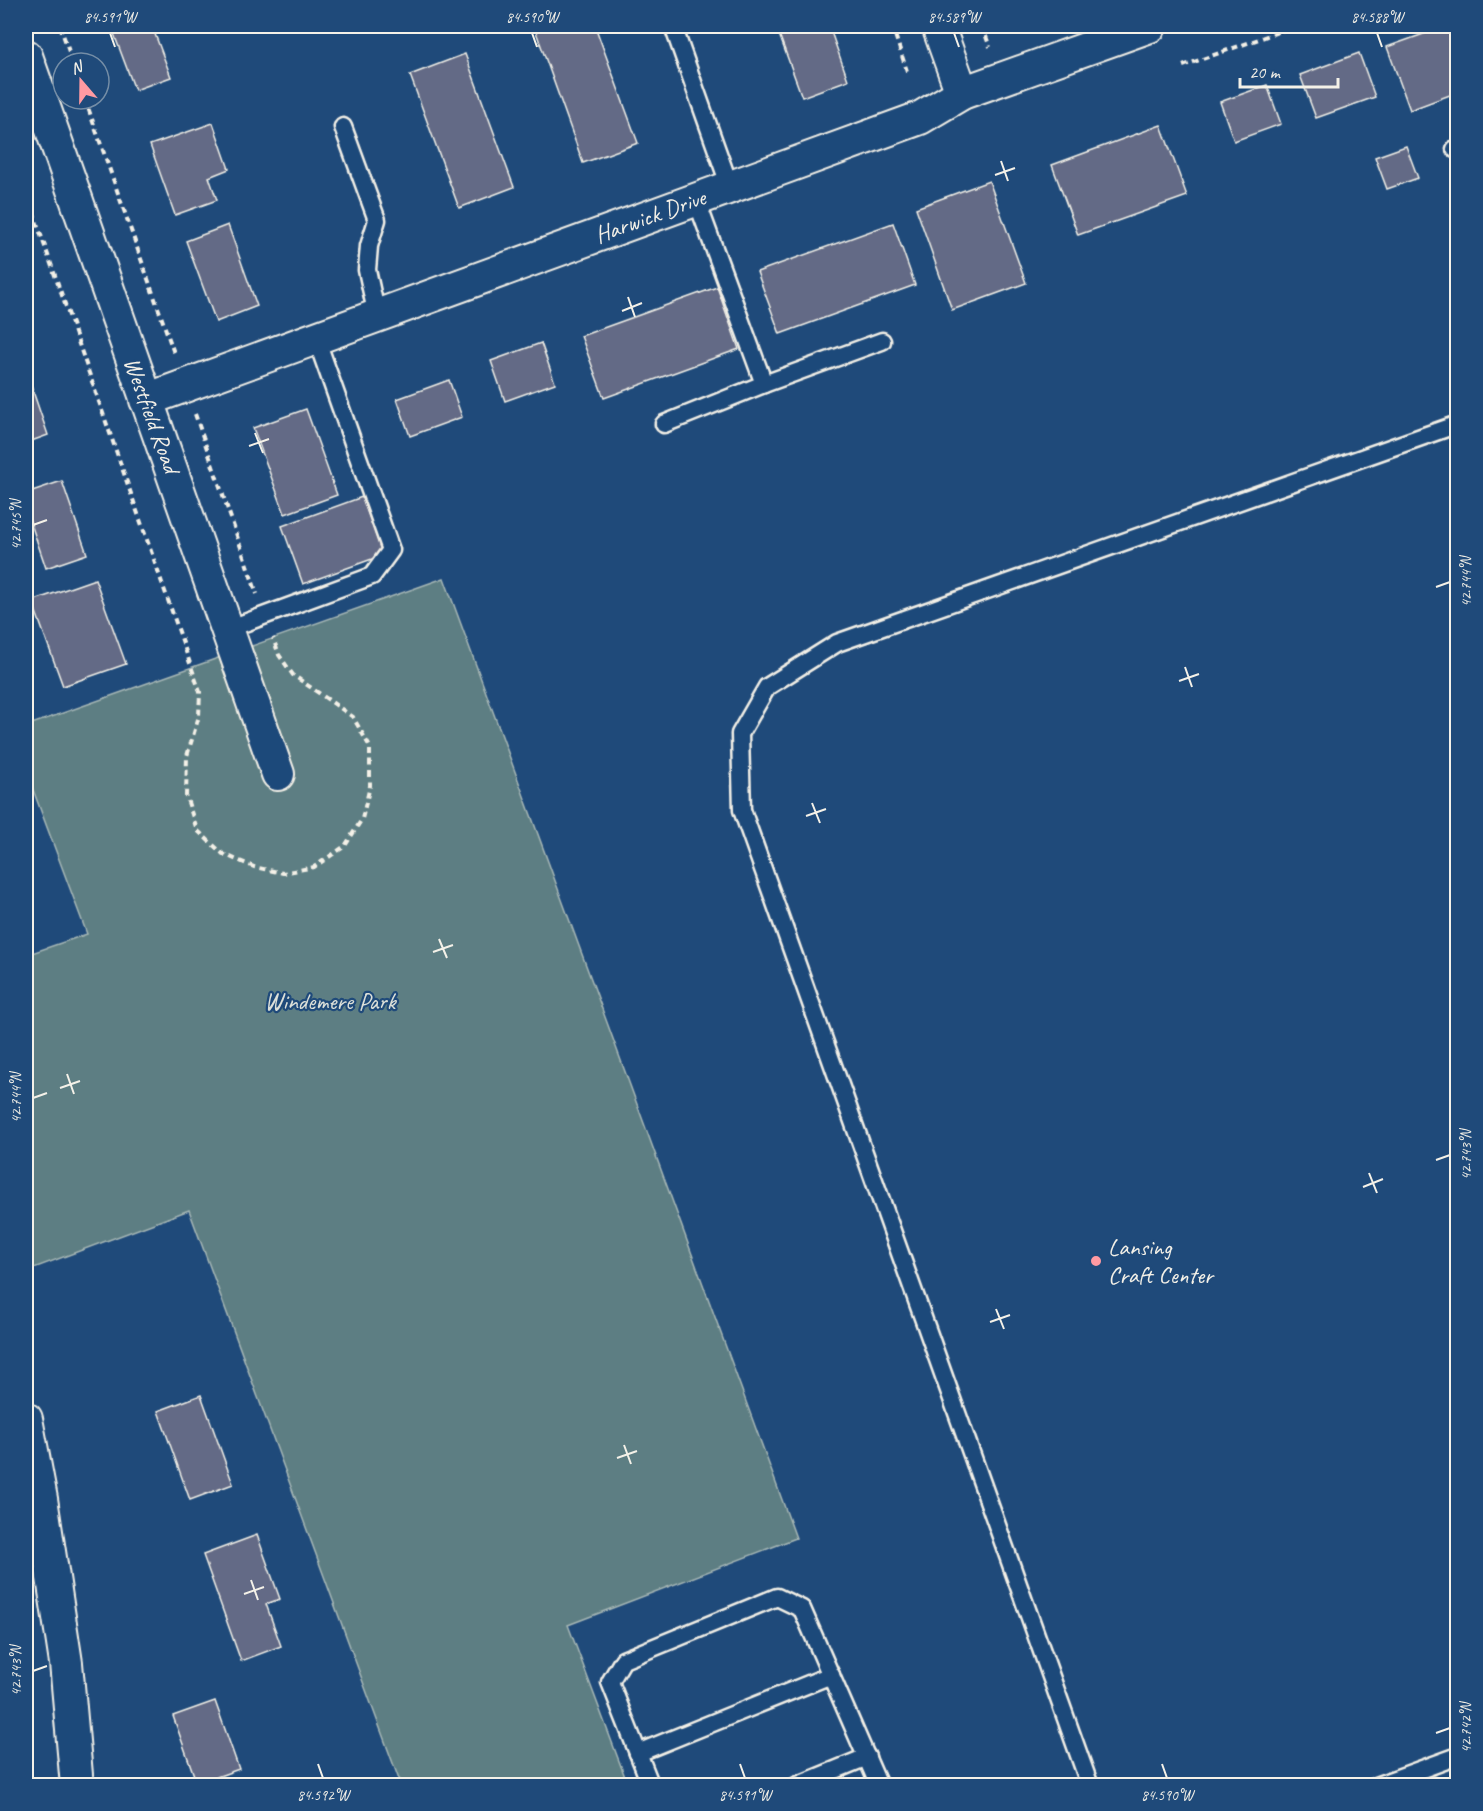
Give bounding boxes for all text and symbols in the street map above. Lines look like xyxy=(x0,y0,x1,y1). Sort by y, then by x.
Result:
text: 84.591°W xyxy=(84,8,139,27)
text: 84.590°W xyxy=(506,8,561,27)
text: 84.589°W xyxy=(928,8,983,27)
text: 84.588°W xyxy=(1351,8,1406,27)
north arrow xyxy=(51,51,111,111)
scale bar xyxy=(1240,51,1338,89)
text: N xyxy=(68,56,87,79)
text: 20 m xyxy=(1249,61,1282,83)
street label: Harwick Drive xyxy=(590,181,712,250)
street label: Westfield Road xyxy=(117,353,188,480)
text: 42.745°N xyxy=(7,497,26,550)
text: 42.744°N xyxy=(1457,554,1476,607)
park label: Windemere Park xyxy=(265,986,398,1016)
text: 42.744°N xyxy=(7,1070,26,1123)
text: 42.743°N xyxy=(1457,1127,1476,1180)
place label: Lansing Craft Center xyxy=(1108,1232,1215,1290)
marker: Lansing Craft Center xyxy=(1089,1254,1103,1268)
text: 42.743°N xyxy=(7,1643,26,1696)
text: 42.742°N xyxy=(1457,1700,1476,1753)
text: 84.592°W xyxy=(297,1786,352,1805)
text: 84.591°W xyxy=(719,1786,774,1805)
text: 84.590°W xyxy=(1141,1786,1196,1805)

